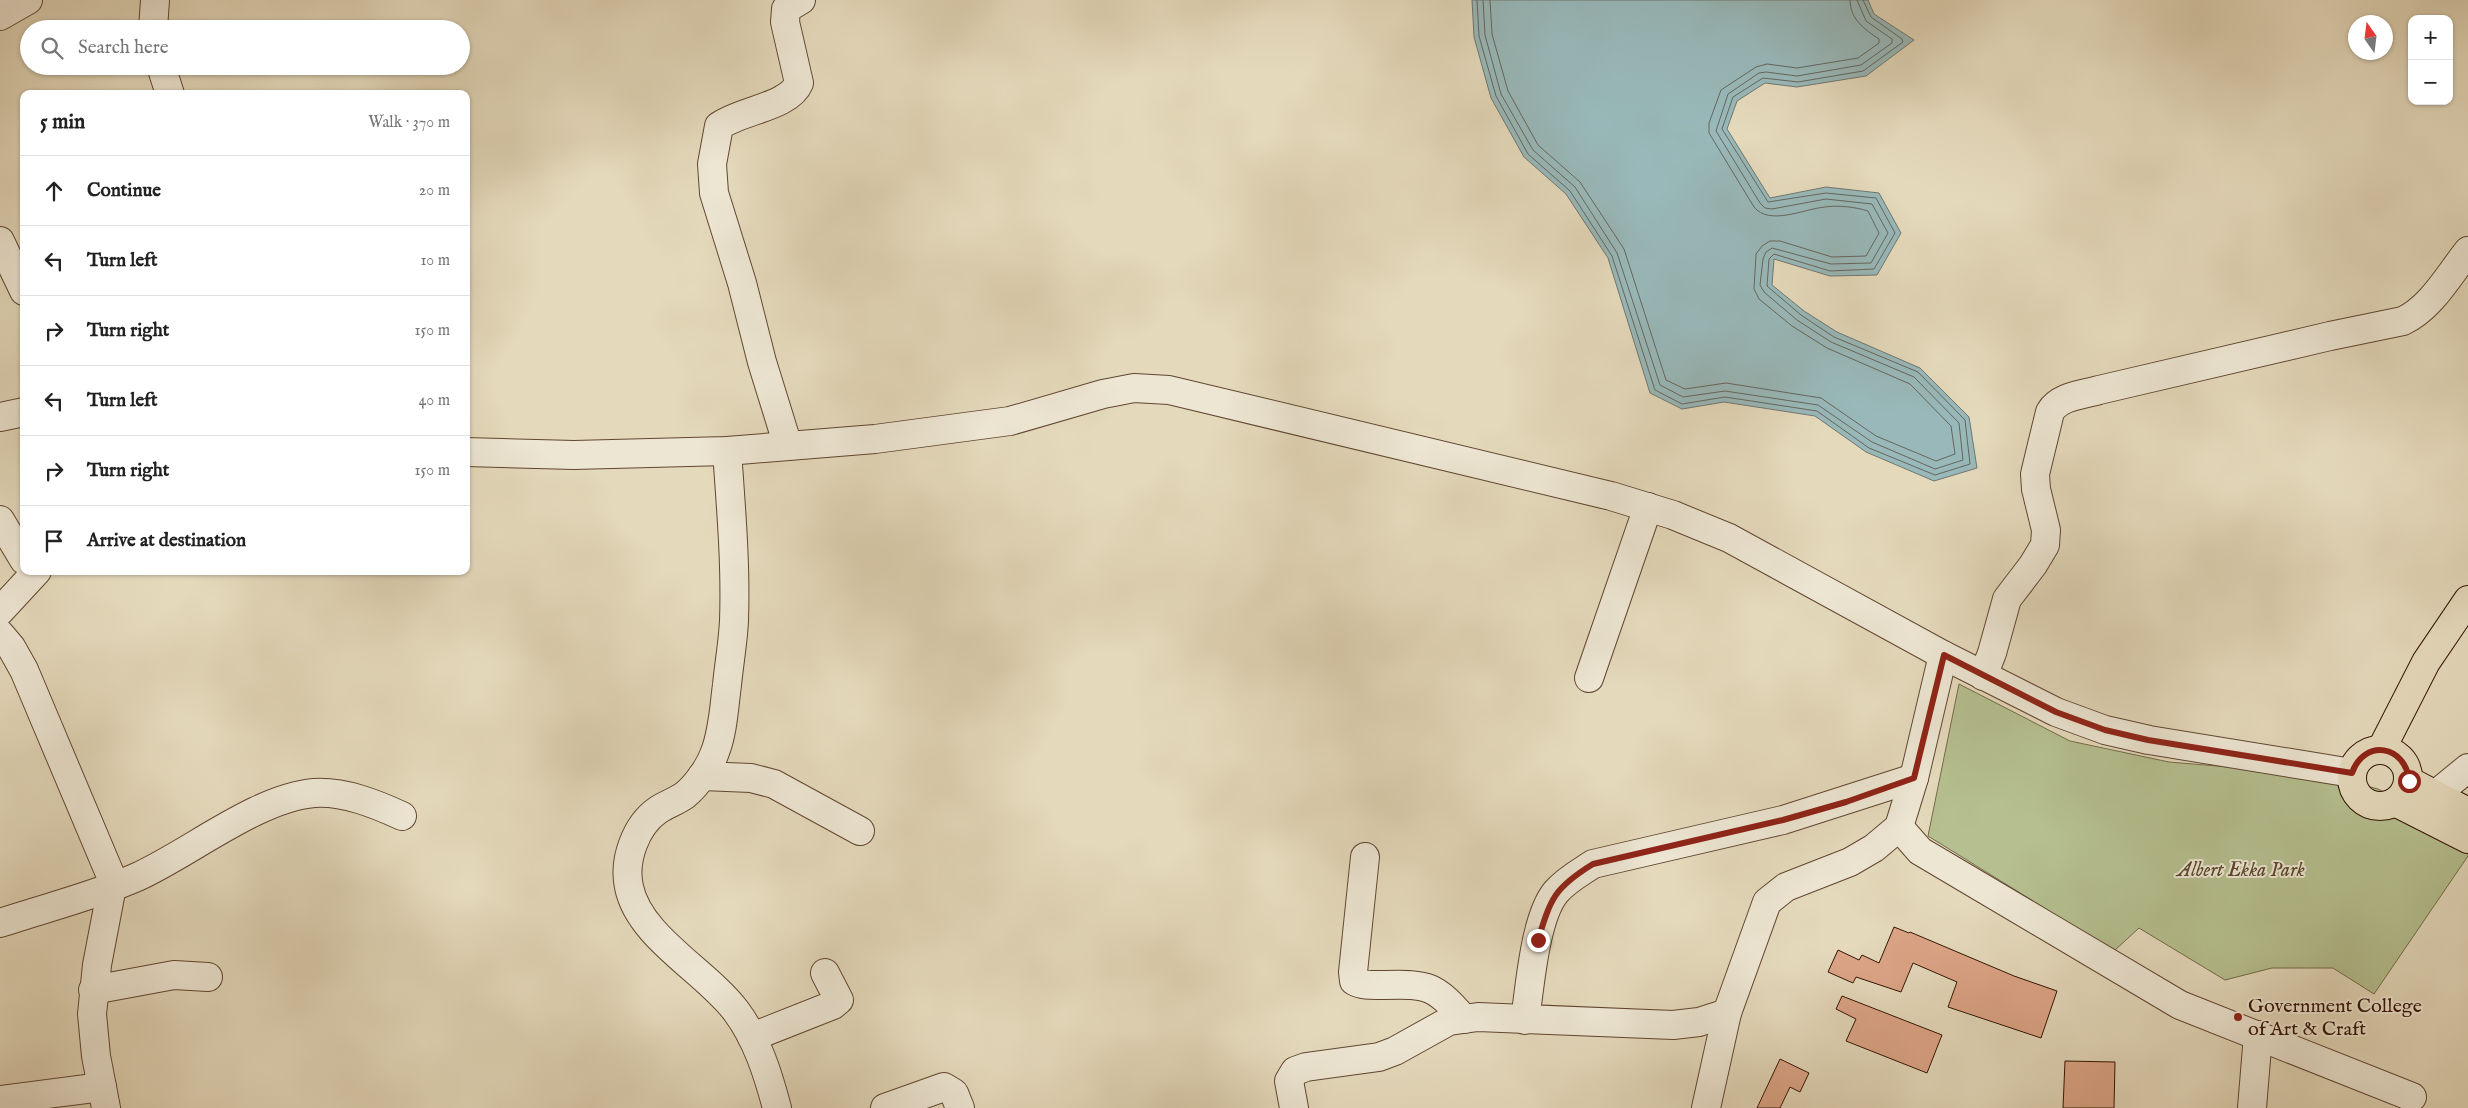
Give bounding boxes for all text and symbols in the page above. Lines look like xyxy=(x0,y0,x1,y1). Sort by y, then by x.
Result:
north arrow xyxy=(2348,15,2393,60)
map controls xyxy=(2408,15,2453,105)
button: + xyxy=(2408,15,2453,60)
search box xyxy=(20,20,470,75)
icon: search xyxy=(38,34,66,62)
text: Search here xyxy=(78,36,169,60)
button: − xyxy=(2408,60,2453,105)
text: 5 min xyxy=(40,109,85,136)
text: Walk · 370 m xyxy=(368,113,450,133)
icon: ahead xyxy=(40,177,68,205)
text: Continue xyxy=(87,179,161,203)
text: 20 m xyxy=(419,181,450,201)
icon: left xyxy=(40,247,68,275)
text: Turn left xyxy=(87,249,158,273)
text: 10 m xyxy=(420,251,450,271)
icon: right xyxy=(40,317,68,345)
text: Turn right xyxy=(87,319,169,343)
text: 150 m xyxy=(415,321,450,341)
icon: left xyxy=(40,387,68,415)
text: Turn left xyxy=(87,389,158,413)
text: 40 m xyxy=(418,391,450,411)
icon: right xyxy=(40,457,68,485)
text: Turn right xyxy=(87,459,169,483)
text: 150 m xyxy=(415,461,450,481)
icon: arrive xyxy=(40,527,68,555)
text: Arrive at destination xyxy=(87,529,246,553)
route start xyxy=(2398,770,2421,793)
park label: Albert Ekka Park xyxy=(2175,858,2305,883)
route end xyxy=(1527,929,1550,952)
place label: Government College of Art & Craft xyxy=(2248,994,2422,1042)
marker: Government College of Art & Craft xyxy=(2232,1011,2244,1023)

